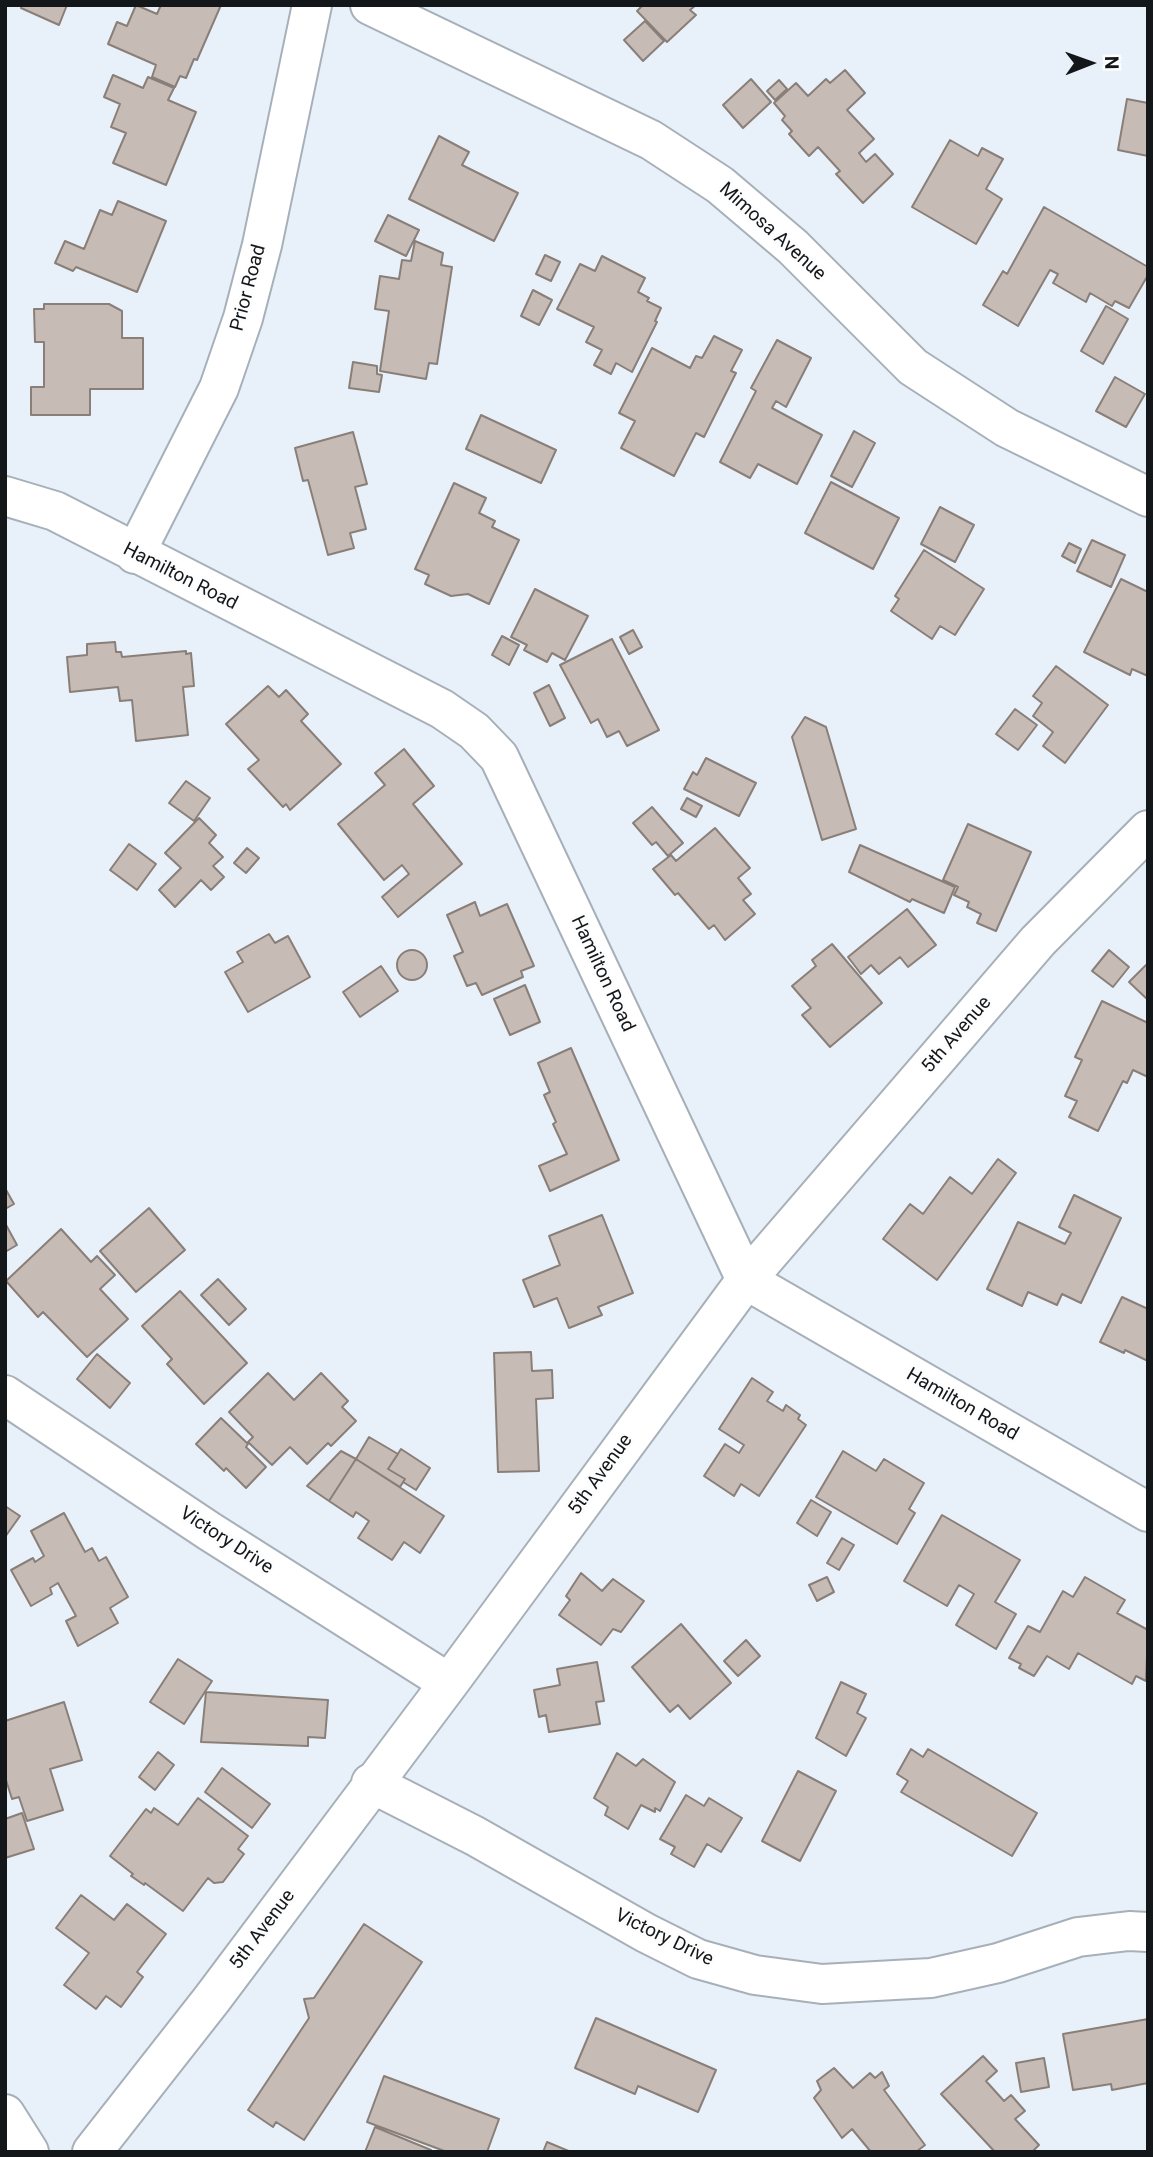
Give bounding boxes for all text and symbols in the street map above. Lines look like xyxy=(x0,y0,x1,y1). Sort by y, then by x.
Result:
north arrow xyxy=(1055,28,1125,98)
text: N xyxy=(1100,56,1123,70)
street label: Mimosa Avenue xyxy=(714,178,830,286)
street label: Prior Road xyxy=(227,242,271,334)
street label: Hamilton Road xyxy=(119,538,241,616)
street label: Hamilton Road xyxy=(565,912,639,1036)
street label: 5th Avenue xyxy=(917,992,997,1078)
street label: Hamilton Road xyxy=(902,1364,1022,1446)
street label: 5th Avenue xyxy=(564,1430,638,1520)
street label: Victory Drive xyxy=(175,1502,277,1580)
street label: 5th Avenue xyxy=(226,1886,300,1974)
street label: Victory Drive xyxy=(611,1904,717,1972)

